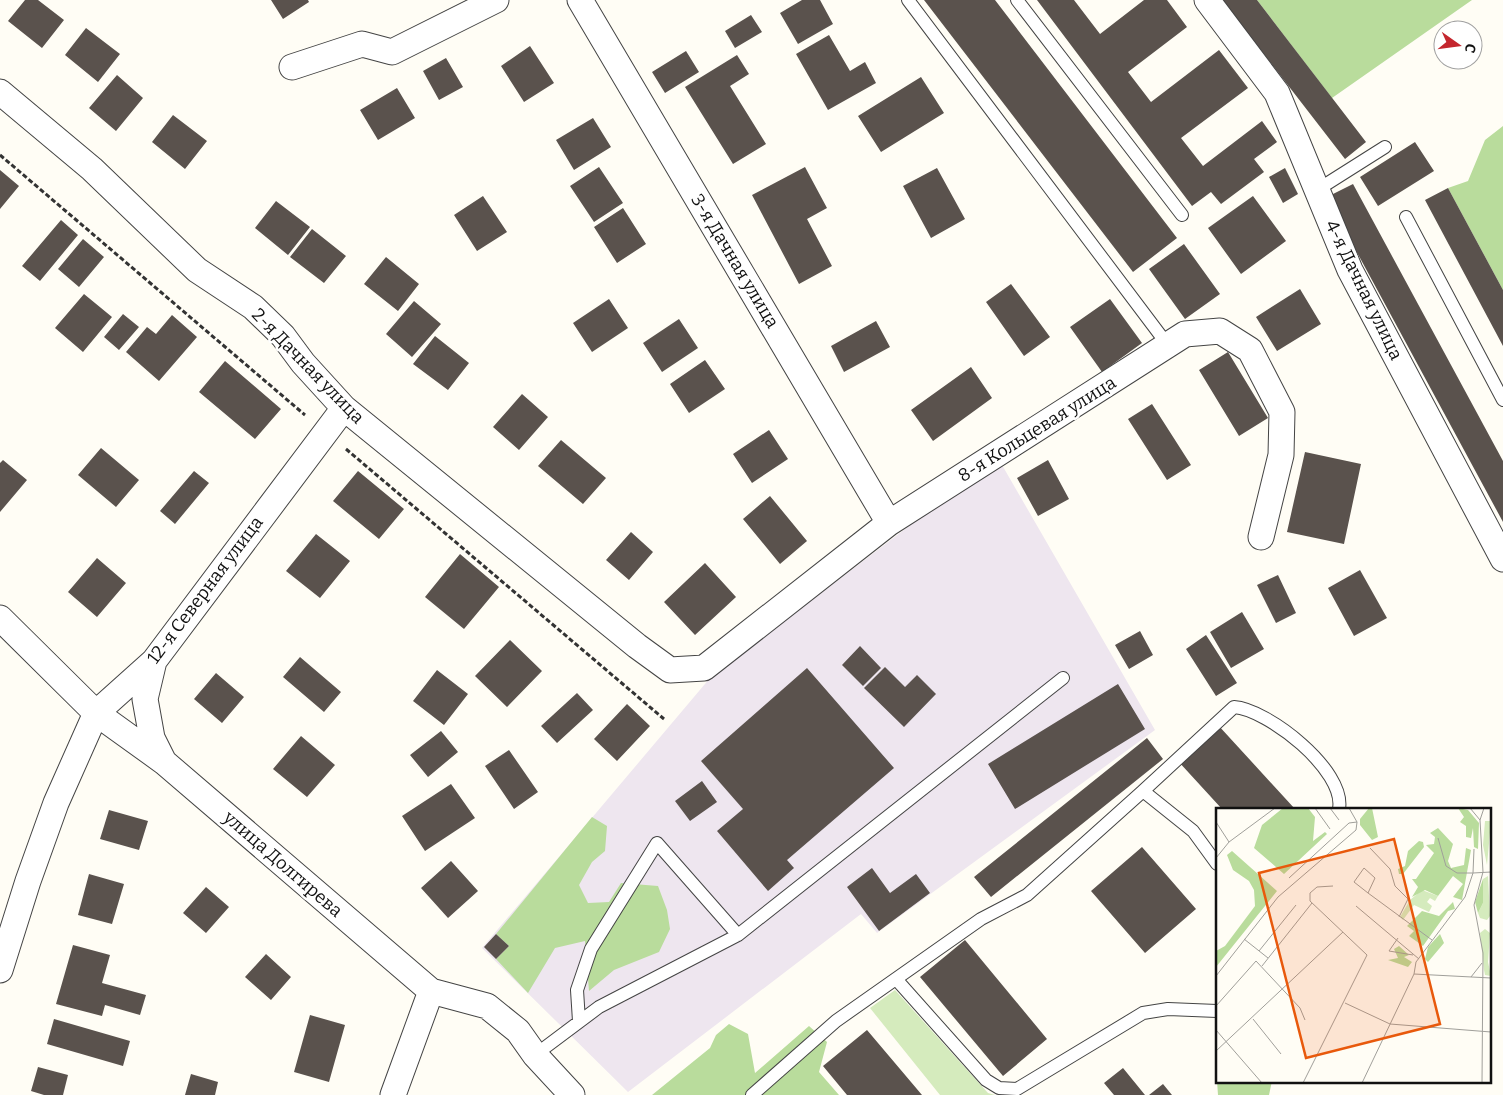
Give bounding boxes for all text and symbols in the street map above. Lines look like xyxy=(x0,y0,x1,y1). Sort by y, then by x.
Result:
north arrow xyxy=(1433,20,1483,70)
text: С xyxy=(1461,42,1479,55)
street label: 3-я Дачная улица xyxy=(686,190,784,332)
street label: 4-я Дачная улица xyxy=(1321,216,1407,364)
street label: 2-я Дачная улица xyxy=(247,304,369,428)
street label: 8-я Кольцевая улица xyxy=(954,371,1120,487)
street label: 12-я Северная улица xyxy=(142,512,268,668)
street label: улица Долгирева xyxy=(218,806,347,922)
inset map xyxy=(1216,808,1490,1082)

